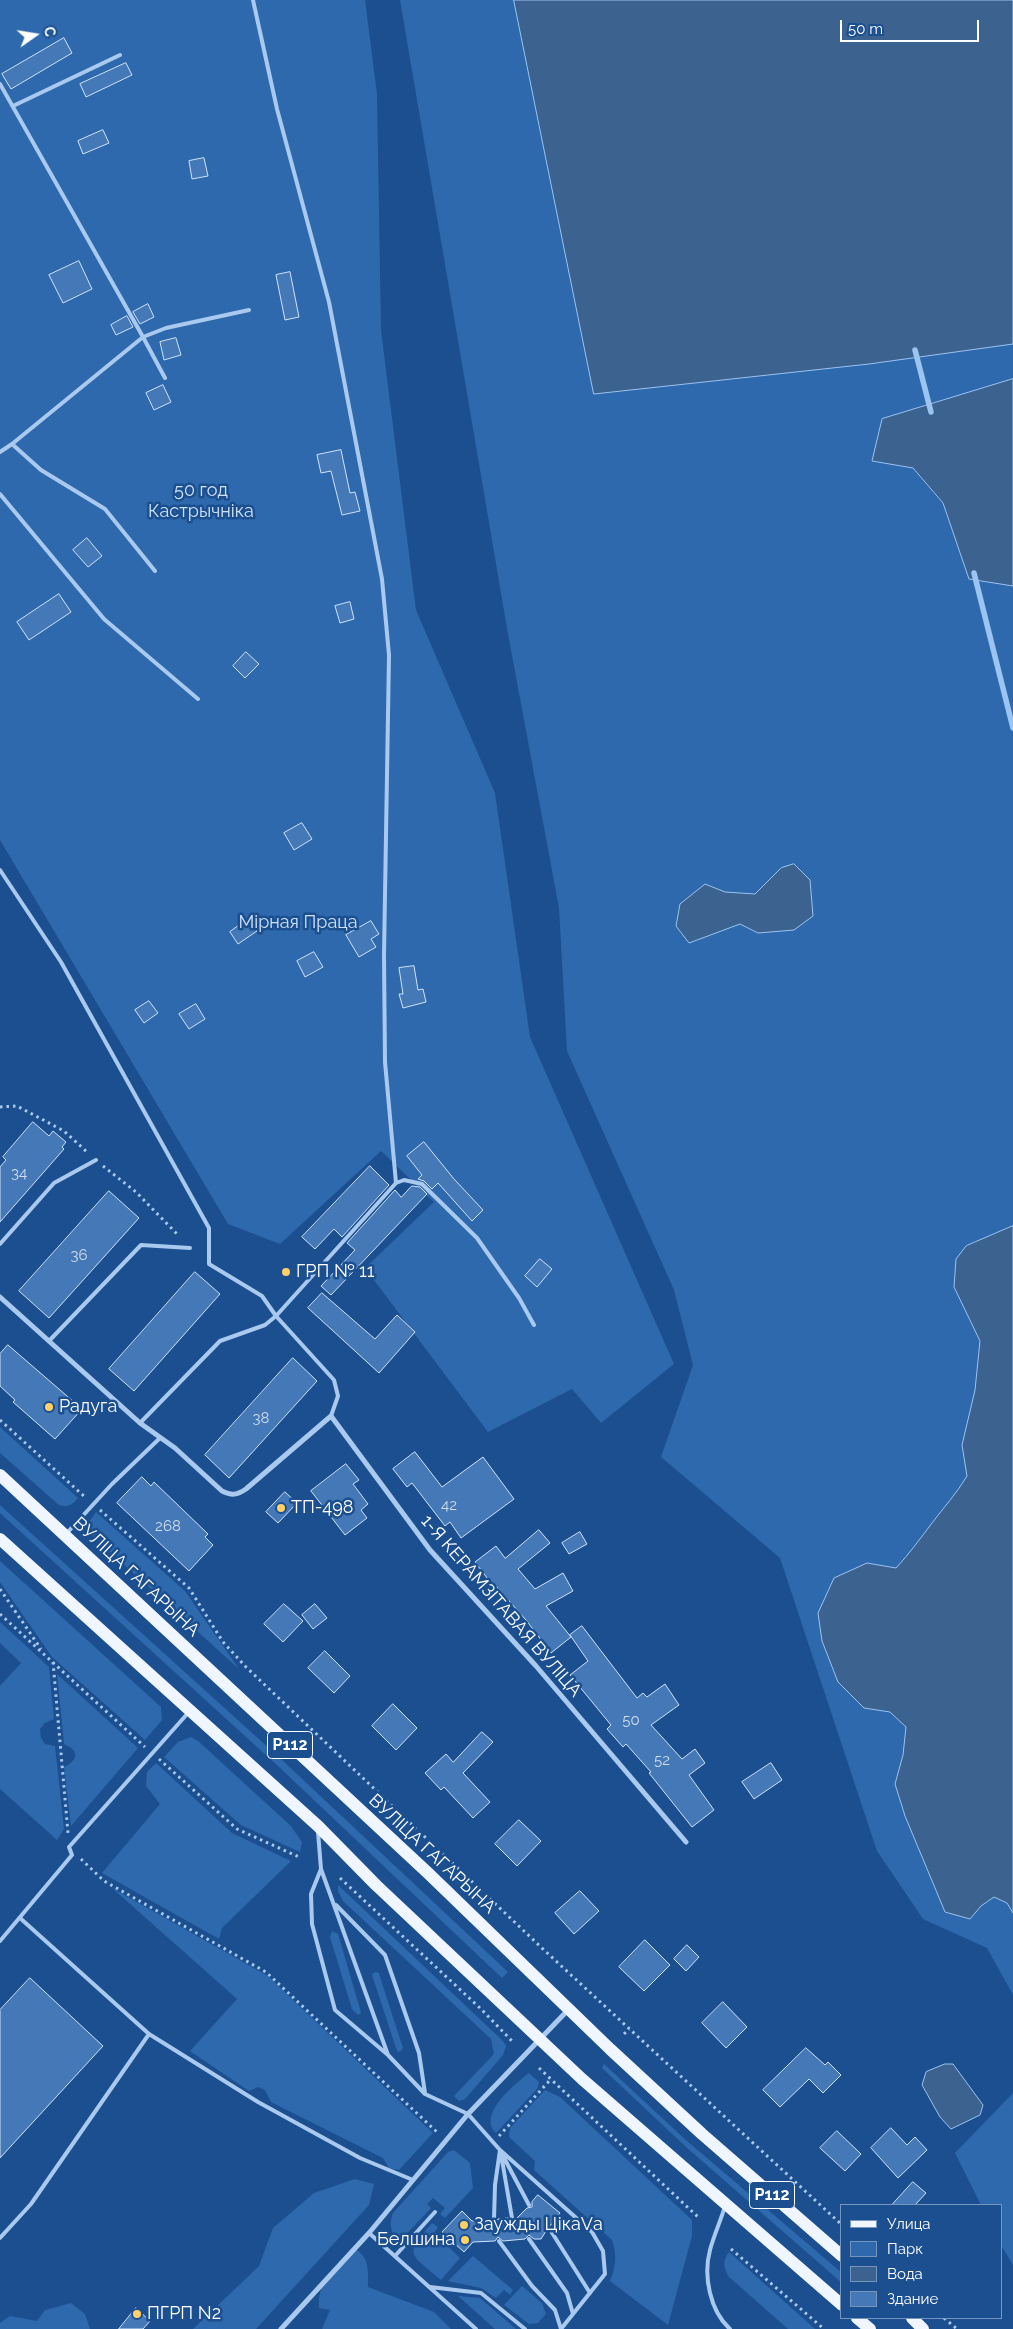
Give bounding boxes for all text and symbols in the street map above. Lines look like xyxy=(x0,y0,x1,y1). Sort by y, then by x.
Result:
north arrow xyxy=(10,10,60,60)
scale bar xyxy=(843,10,982,42)
text: 50 m xyxy=(848,20,883,38)
text: С xyxy=(41,25,58,38)
park label: 50 год Кастрычніка xyxy=(148,480,254,522)
park label: Мірная Праца xyxy=(238,912,358,934)
house number: 34 xyxy=(11,1164,27,1182)
house number: 36 xyxy=(70,1246,88,1264)
place label: ГРП № 11 xyxy=(296,1261,374,1283)
marker: ГРП № 11 xyxy=(280,1266,292,1278)
place label: Радуга xyxy=(59,1396,117,1418)
marker: Радуга xyxy=(43,1401,55,1413)
house number: 38 xyxy=(253,1409,269,1427)
house number: 42 xyxy=(441,1496,457,1514)
place label: ТП-498 xyxy=(291,1497,353,1519)
marker: ТП-498 xyxy=(275,1502,287,1514)
street label: 1-Я КЕРАМЗІТАВАЯ ВУЛІЦА xyxy=(416,1511,586,1701)
street label: ВУЛІЦА ГАГАРЫНА xyxy=(68,1513,204,1641)
house number: 268 xyxy=(155,1517,181,1535)
house number: 50 xyxy=(622,1711,640,1729)
road number: Р112 xyxy=(268,1732,312,1758)
house number: 52 xyxy=(654,1751,670,1769)
street label: ВУЛІЦА ГАГАРЫНА xyxy=(364,1790,500,1918)
road number: Р112 xyxy=(750,2182,794,2208)
legend xyxy=(840,2204,1003,2319)
place label: Заужды ЦікаVа xyxy=(474,2214,603,2236)
text: Улица xyxy=(887,2215,931,2233)
marker: Заужды ЦікаVа xyxy=(458,2219,470,2231)
place label: Белшина xyxy=(377,2229,455,2251)
marker: Белшина xyxy=(459,2234,471,2246)
text: Парк xyxy=(887,2240,923,2258)
text: Вода xyxy=(887,2265,923,2283)
text: Здание xyxy=(887,2290,938,2308)
place label: ПГРП N2 xyxy=(147,2303,221,2325)
marker: ПГРП N2 xyxy=(131,2308,143,2320)

